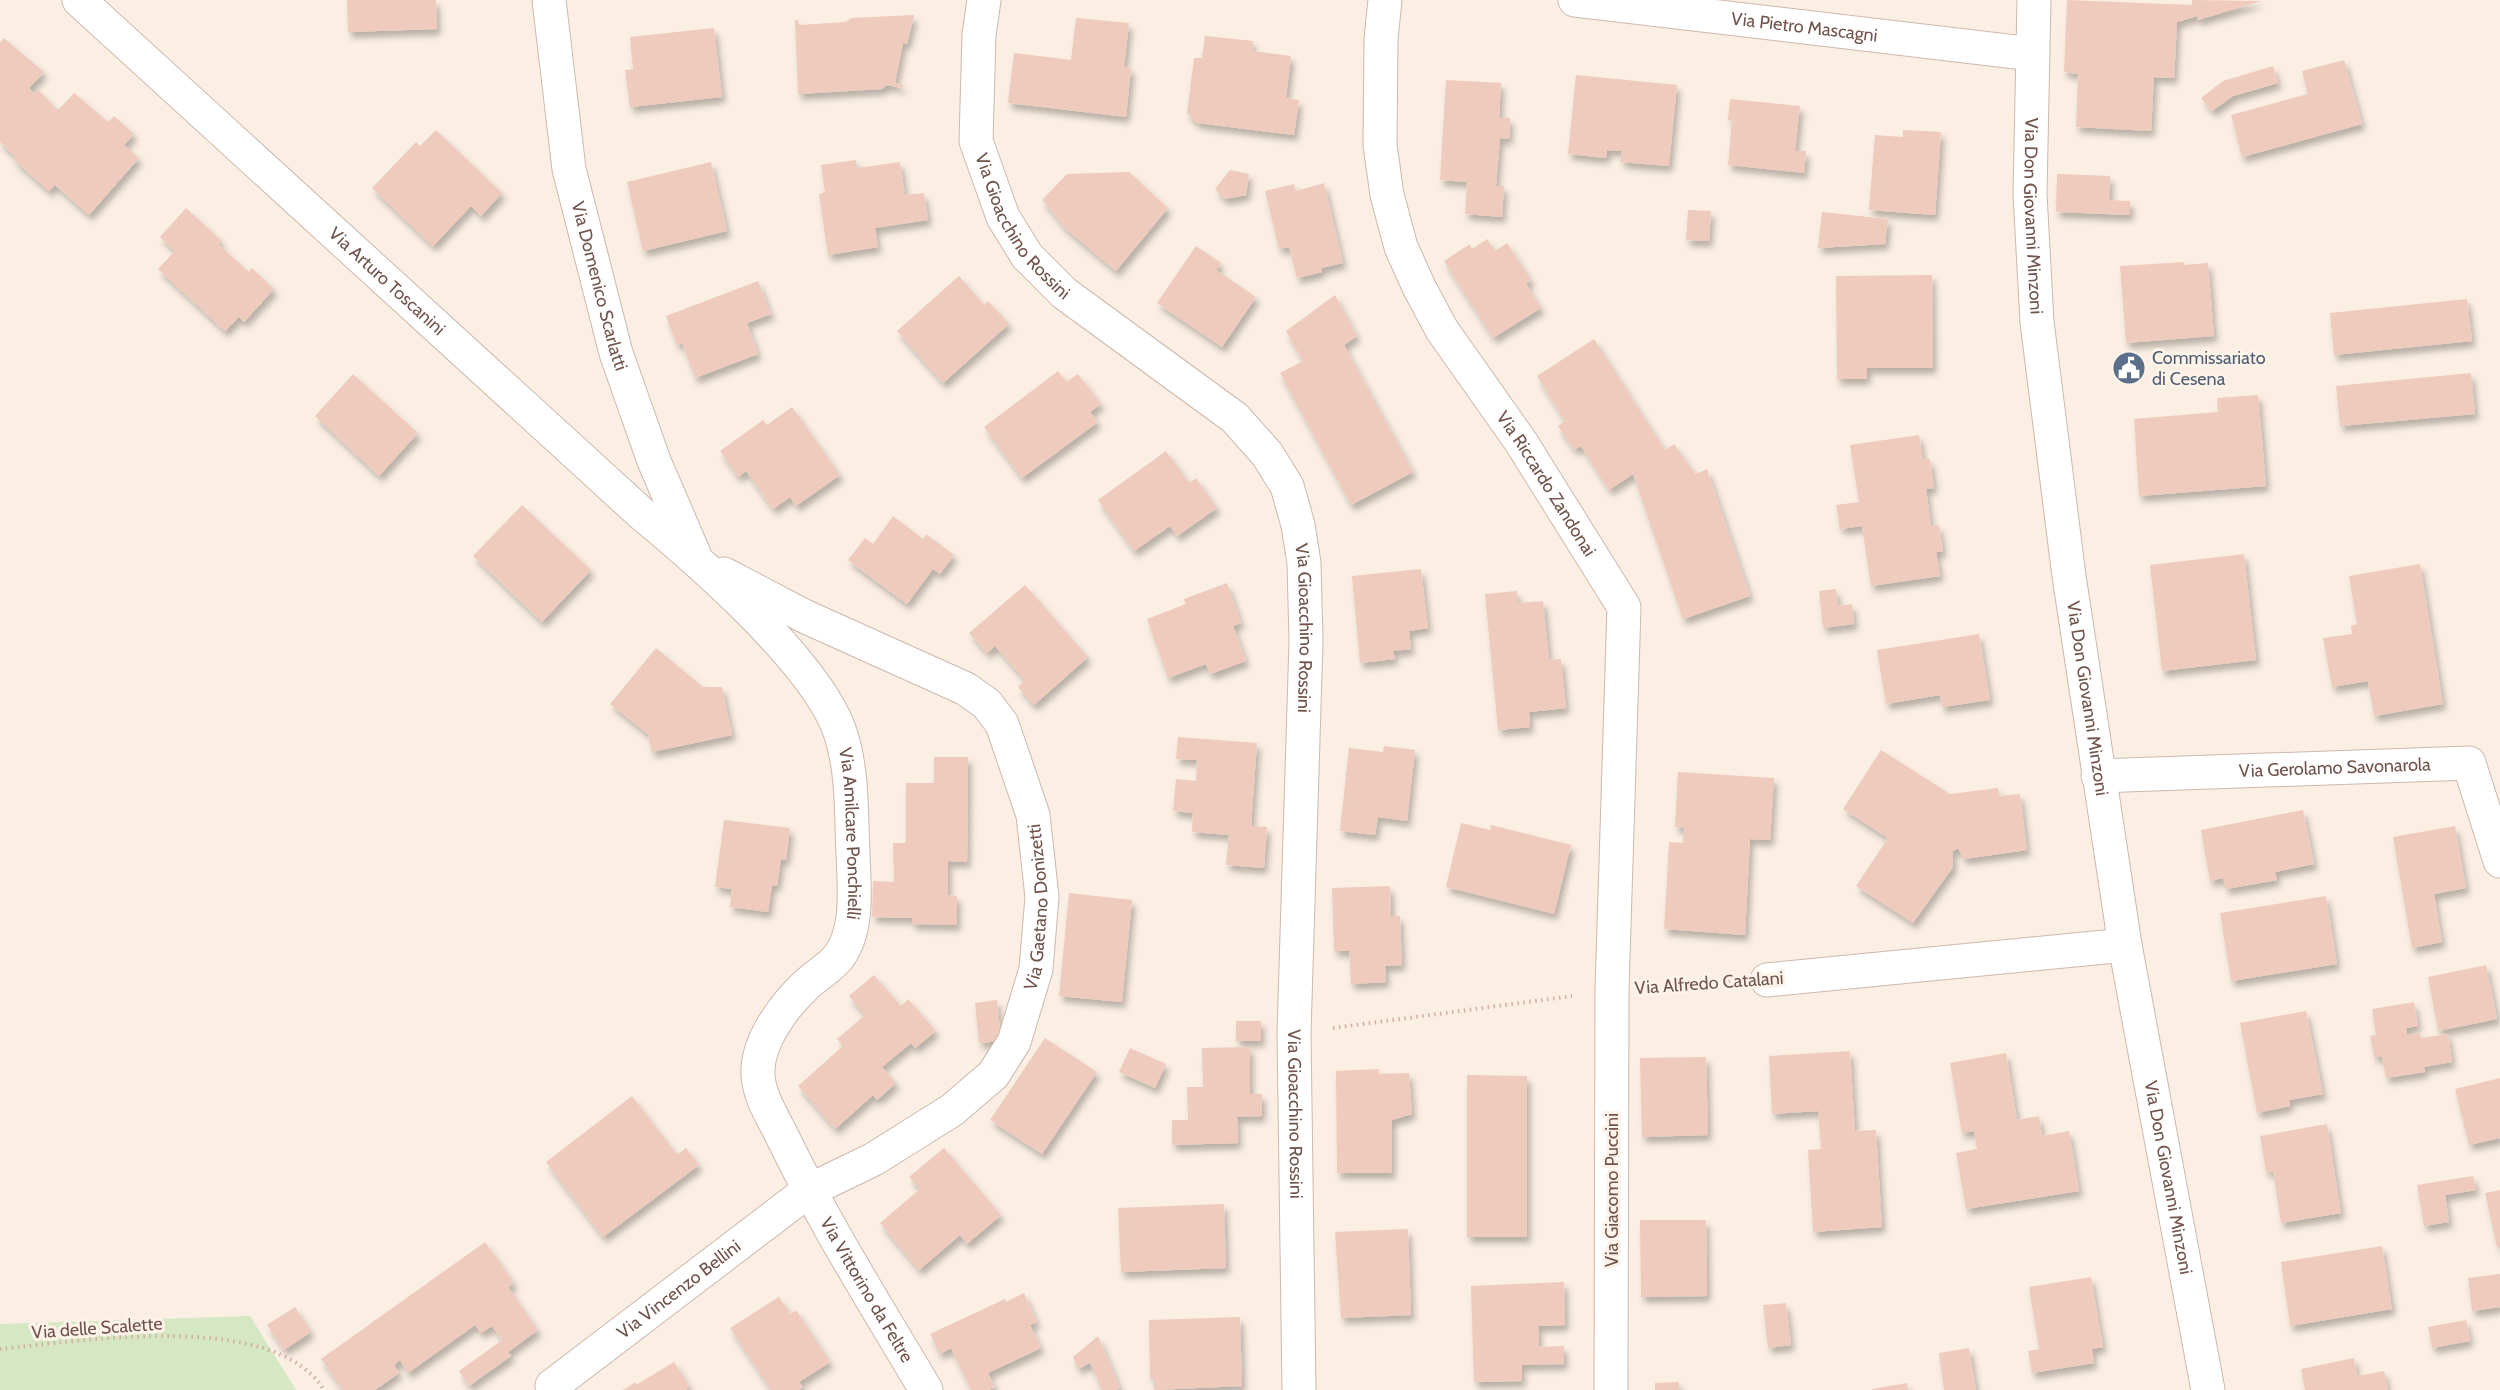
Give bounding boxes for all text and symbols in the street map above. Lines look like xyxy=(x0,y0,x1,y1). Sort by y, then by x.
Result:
street label: Via Pietro Mascagni xyxy=(1730,7,1879,47)
street label: Via Don Giovanni Minzoni xyxy=(2019,117,2048,315)
street label: Via Gioacchino Rossini xyxy=(970,150,1074,305)
street label: Via Domenico Scarlatti xyxy=(567,199,632,373)
street label: Via Arturo Toscanini xyxy=(324,222,450,340)
place label: Commissariato di Cesena xyxy=(2152,347,2266,390)
public building icon: Commissariato di Cesena xyxy=(2111,350,2147,386)
street label: Via Riccardo Zandonai xyxy=(1492,407,1601,560)
street label: Via Gioacchino Rossini xyxy=(1290,542,1317,713)
street label: Via Don Giovanni Minzoni xyxy=(2062,599,2113,797)
street label: Via Amilcare Ponchielli xyxy=(834,746,865,921)
street label: Via Gerolamo Savonarola xyxy=(2239,753,2432,782)
street label: Via Gaetano Donizetti xyxy=(1019,823,1053,993)
street label: Via Alfredo Catalani xyxy=(1634,967,1784,999)
street label: Via Gioacchino Rossini xyxy=(1283,1029,1307,1199)
street label: Via Don Giovanni Minzoni xyxy=(2140,1079,2197,1276)
street label: Via Giacomo Puccini xyxy=(1601,1113,1623,1267)
street label: Via Vittorino da Feltre xyxy=(815,1213,918,1366)
street label: Via Vincenzo Bellini xyxy=(613,1235,745,1343)
street label: Via delle Scalette xyxy=(31,1312,163,1344)

